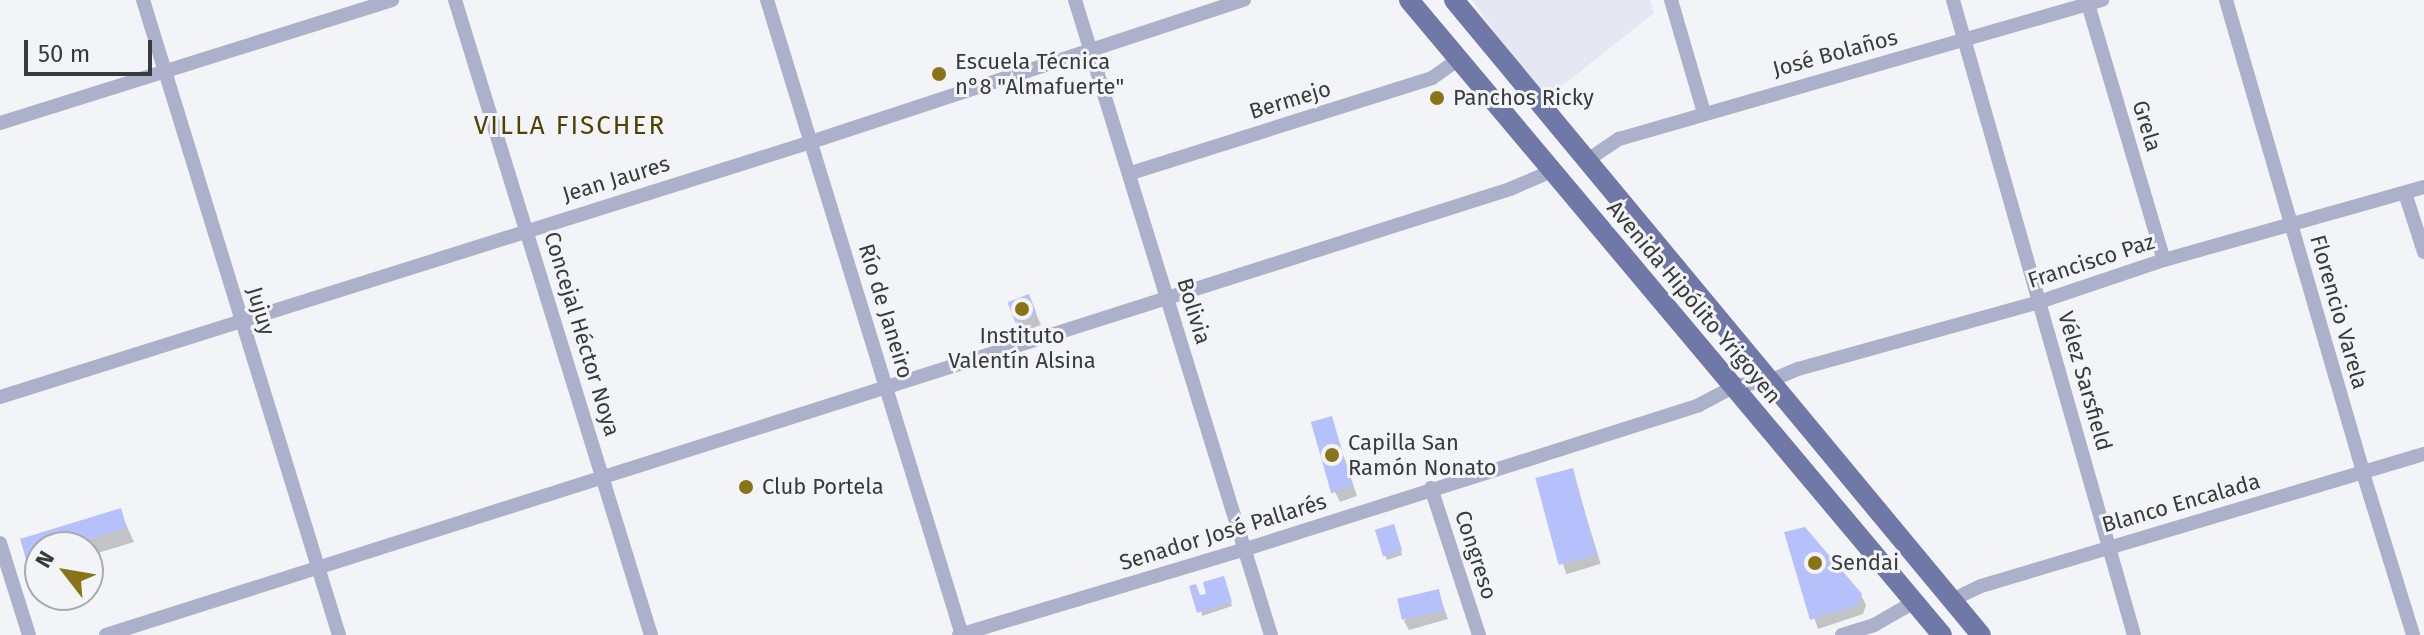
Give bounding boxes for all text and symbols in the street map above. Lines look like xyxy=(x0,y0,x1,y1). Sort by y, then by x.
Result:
scale bar xyxy=(28,24,156,74)
street label: José Bolaños xyxy=(1770,24,1900,82)
text: 50 m xyxy=(38,40,90,68)
place label: Escuela Técnica n°8 "Almafuerte" xyxy=(955,48,1124,100)
marker: Escuela Técnica n°8 "Almafuerte" xyxy=(930,65,948,83)
street label: Bermejo xyxy=(1246,75,1334,125)
place label: Panchos Ricky xyxy=(1453,85,1594,111)
marker: Panchos Ricky xyxy=(1428,89,1446,107)
street label: Grela xyxy=(2127,97,2167,155)
district label: VILLA FISCHER xyxy=(474,110,666,142)
street label: Jean Jaures xyxy=(559,150,673,208)
street label: Avenida Hipólito Yrigoyen xyxy=(1601,195,1787,409)
street label: Francisco Paz xyxy=(2024,228,2158,294)
street label: Concejal Héctor Noya xyxy=(538,229,626,439)
street label: Florencio Varela xyxy=(2304,232,2374,392)
street label: Río de Janeiro xyxy=(853,240,919,382)
street label: Bolivia xyxy=(1171,275,1217,347)
street label: Jujuy xyxy=(241,284,281,338)
marker: Instituto Valentín Alsina xyxy=(1013,300,1031,318)
street label: Vélez Sarsfield xyxy=(2052,308,2118,454)
place label: Instituto Valentín Alsina xyxy=(948,322,1096,374)
place label: Capilla San Ramón Nonato xyxy=(1348,429,1497,480)
marker: Capilla San Ramón Nonato xyxy=(1323,446,1341,464)
street label: Blanco Encalada xyxy=(2099,468,2263,538)
place label: Club Portela xyxy=(762,474,884,500)
marker: Club Portela xyxy=(737,478,755,496)
street label: Senador José Pallarés xyxy=(1116,488,1330,576)
street label: Congreso xyxy=(1449,507,1503,603)
north arrow xyxy=(24,531,104,611)
text: N xyxy=(29,546,60,573)
place label: Sendai xyxy=(1831,550,1899,576)
marker: Sendai xyxy=(1806,554,1824,572)

